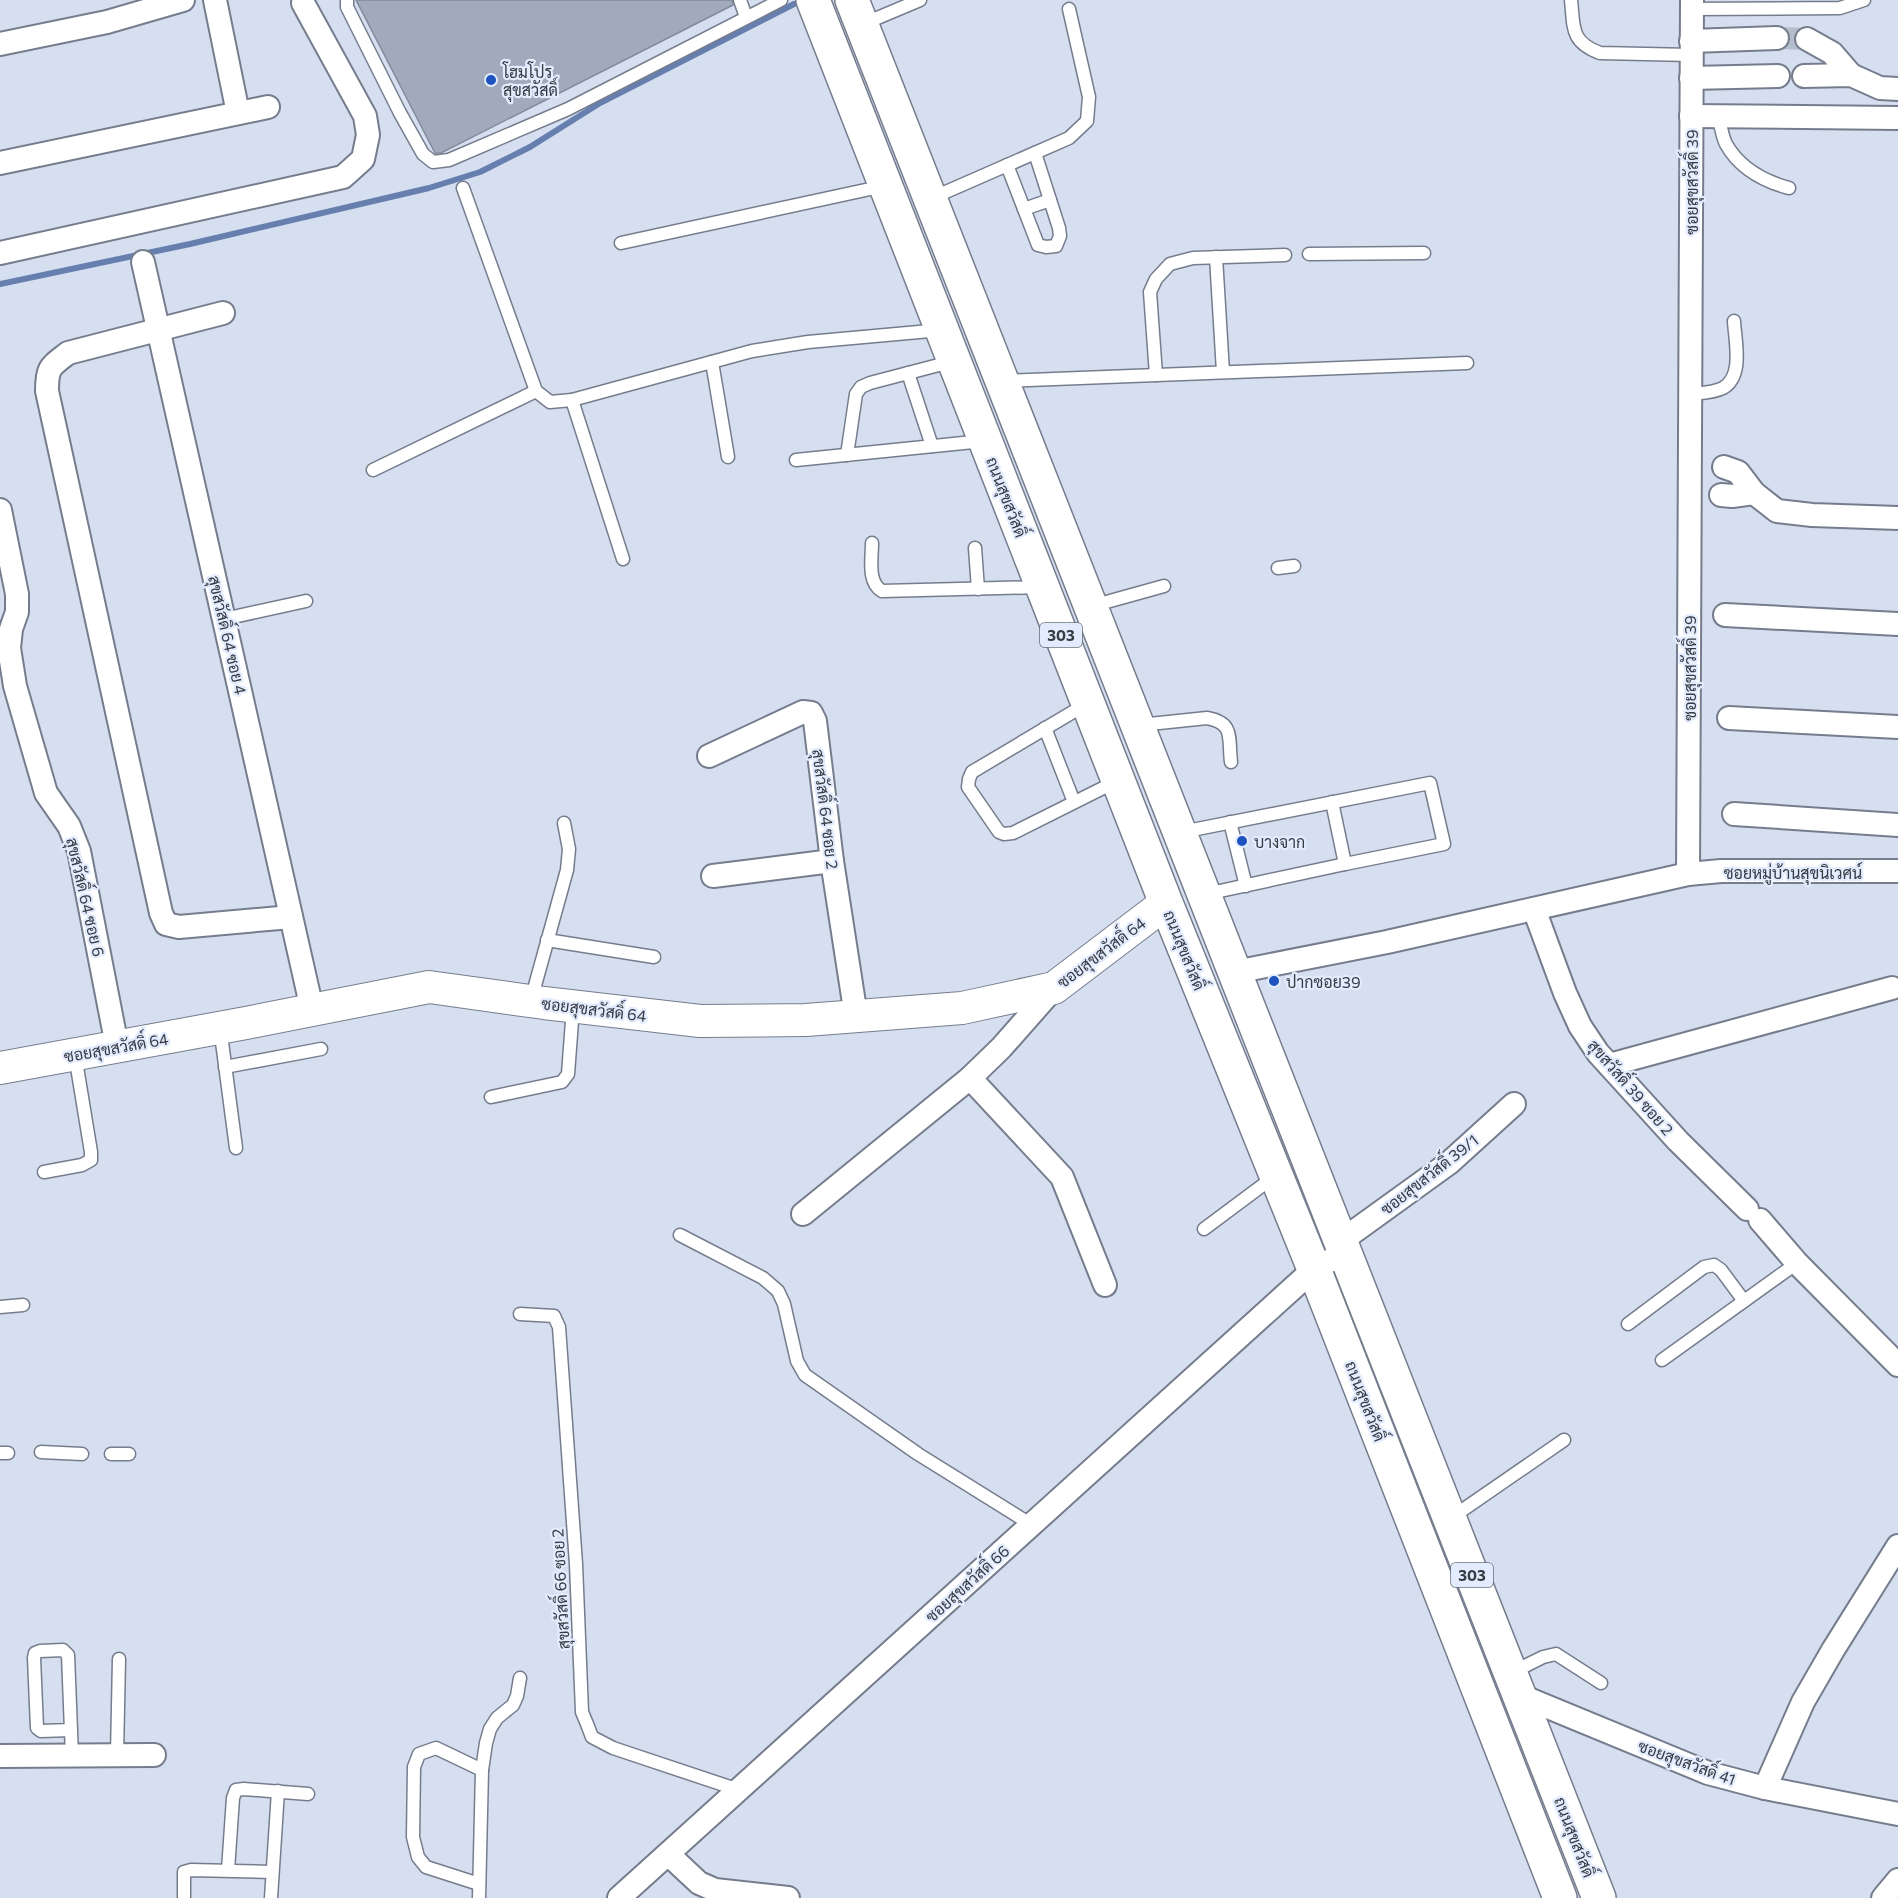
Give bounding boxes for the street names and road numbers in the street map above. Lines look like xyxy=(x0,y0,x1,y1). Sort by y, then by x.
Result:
street label: ซอยสุขสวัสดิ์ 39 xyxy=(1677,129,1704,235)
street label: ถนนสุขสวัสดิ์ xyxy=(980,453,1035,541)
street label: สุขสวัสดิ์ 64 ซอย 4 xyxy=(202,573,255,697)
street label: ซอยสุขสวัสดิ์ 39 xyxy=(1675,615,1702,721)
road number: 303 xyxy=(1040,623,1082,647)
street label: สุขสวัสดิ์ 64 ซอย 2 xyxy=(806,747,847,871)
street label: สุขสวัสดิ์ 64 ซอย 6 xyxy=(60,835,113,959)
street label: ซอยหมู่บ้านสุขนิเวศน์ xyxy=(1724,861,1862,885)
street label: ถนนสุขสวัสดิ์ xyxy=(1158,906,1214,994)
street label: ซอยสุขสวัสดิ์ 64 xyxy=(1050,909,1151,994)
street label: ซอยสุขสวัสดิ์ 64 xyxy=(540,989,649,1028)
street label: ซอยสุขสวัสดิ์ 64 xyxy=(62,1024,171,1068)
street label: สุขสวัสดิ์ 39 ซอย 2 xyxy=(1582,1033,1681,1141)
street label: ซอยสุขสวัสดิ์ 39/1 xyxy=(1374,1127,1484,1220)
street label: ถนนสุขสวัสดิ์ xyxy=(1339,1357,1394,1445)
street label: สุขสวัสดิ์ 66 ซอย 2 xyxy=(543,1528,576,1650)
street label: ซอยสุขสวัสดิ์ 66 xyxy=(918,1537,1015,1628)
road number: 303 xyxy=(1451,1563,1493,1587)
street label: ซอยสุขสวัสดิ์ 41 xyxy=(1635,1732,1740,1791)
street label: ถนนสุขสวัสดิ์ xyxy=(1548,1793,1603,1881)

